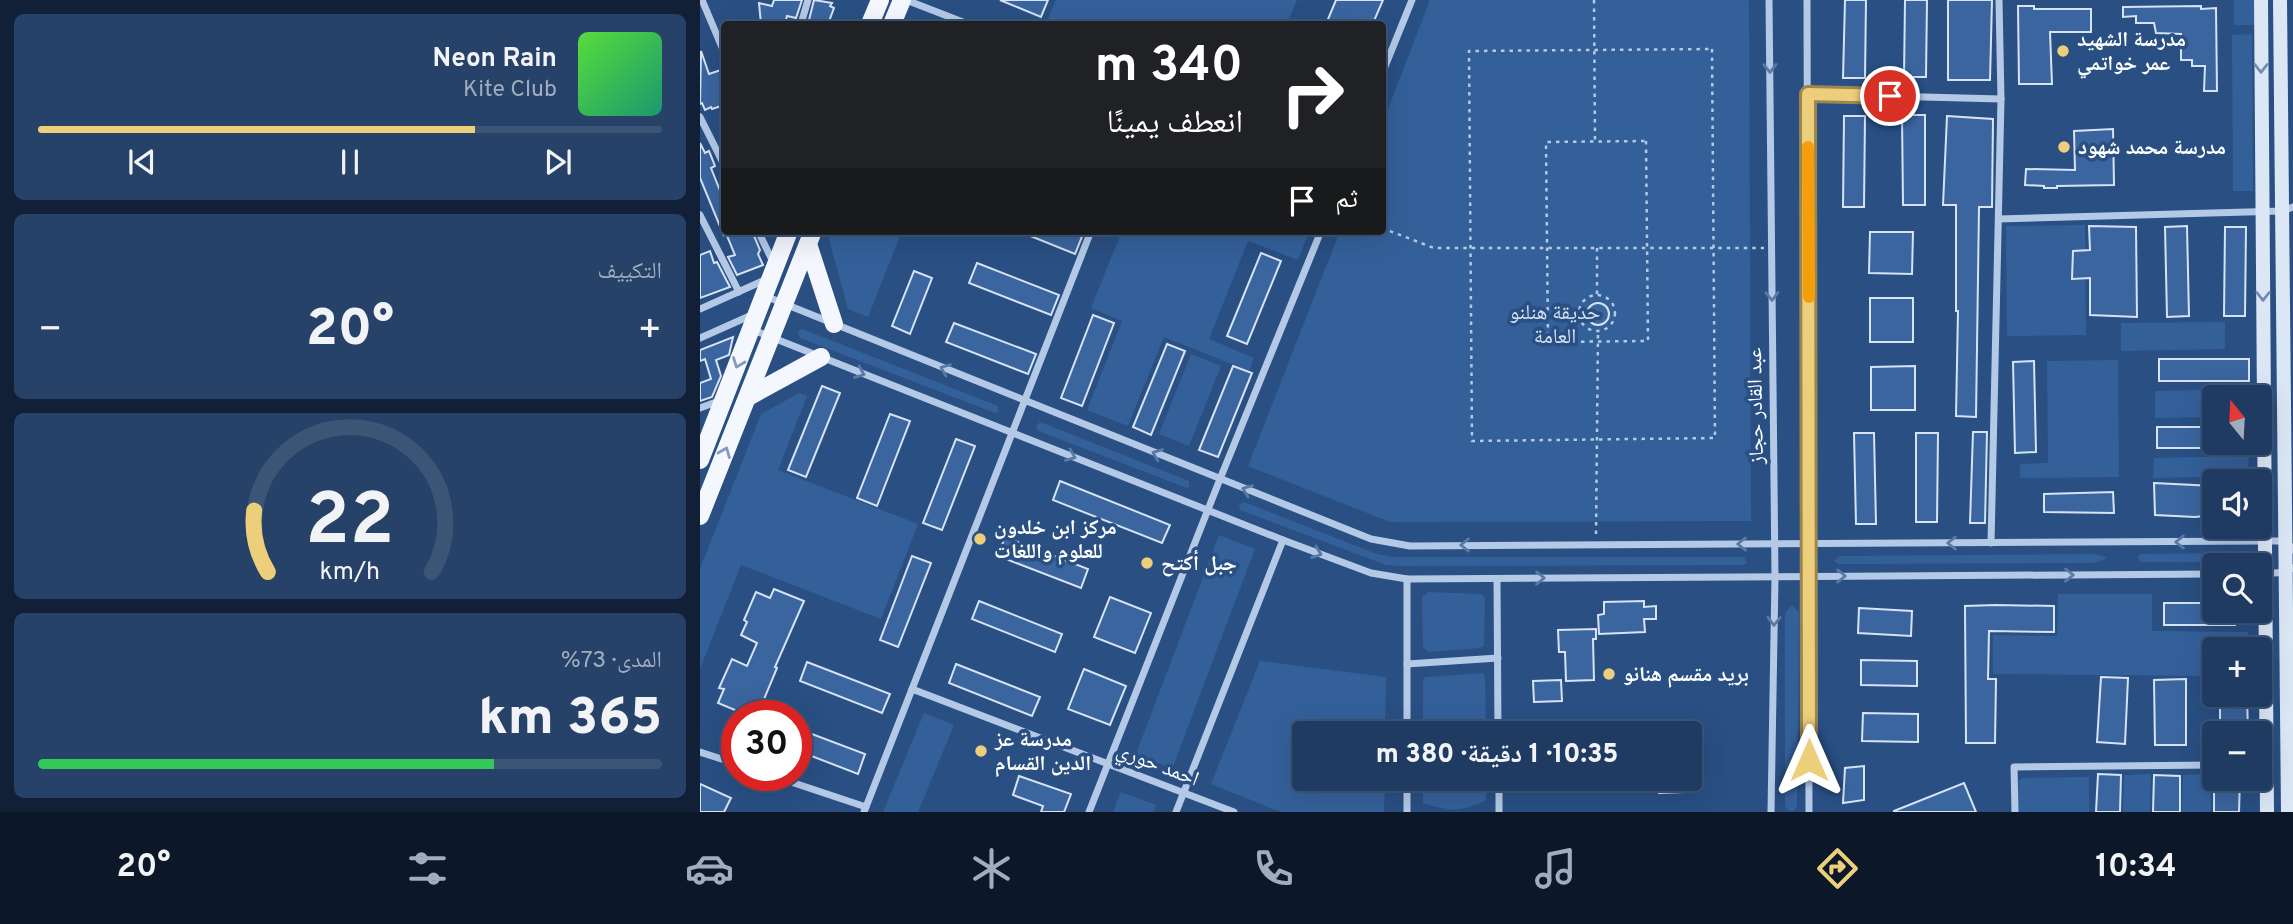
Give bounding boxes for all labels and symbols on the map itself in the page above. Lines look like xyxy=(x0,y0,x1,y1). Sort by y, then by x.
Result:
place label: مدرسة الشهيد عمر خواتمي xyxy=(2077,27,2186,79)
marker: مدرسة الشهيد عمر خواتمي xyxy=(2055,43,2071,59)
one-way arrow xyxy=(1762,63,1778,74)
one-way arrow xyxy=(2253,63,2269,74)
pin xyxy=(1860,66,1920,126)
place label: مدرسة محمد شهود xyxy=(2078,135,2226,162)
marker: مدرسة محمد شهود xyxy=(2056,139,2072,155)
one-way arrow xyxy=(1764,291,1780,301)
one-way arrow xyxy=(2255,291,2271,301)
park label: حديقة هنلنو العامة xyxy=(1510,300,1600,351)
street label: عبد القادر حجاز xyxy=(1742,347,1771,466)
one-way arrow xyxy=(732,357,746,369)
one-way arrow xyxy=(940,363,952,377)
one-way arrow xyxy=(853,364,865,378)
north arrow xyxy=(2202,385,2272,455)
one-way arrow xyxy=(717,447,731,459)
one-way arrow xyxy=(1065,448,1077,462)
one-way arrow xyxy=(1151,448,1163,462)
one-way arrow xyxy=(1242,485,1254,499)
place label: مركز ابن خلدون للعلوم واللغات xyxy=(994,515,1117,566)
marker: مركز ابن خلدون للعلوم واللغات xyxy=(972,531,988,547)
one-way arrow xyxy=(2174,534,2185,550)
one-way arrow xyxy=(1947,535,1957,551)
one-way arrow xyxy=(1736,536,1746,552)
one-way arrow xyxy=(1459,537,1470,553)
one-way arrow xyxy=(1311,544,1323,558)
place label: جبل أكتح xyxy=(1161,549,1237,578)
marker: جبل أكتح xyxy=(1139,555,1155,571)
one-way arrow xyxy=(2064,567,2075,583)
one-way arrow xyxy=(1836,569,1847,584)
one-way arrow xyxy=(1535,571,1546,586)
one-way arrow xyxy=(1766,616,1782,627)
place label: بريد مقسم هنانو xyxy=(1623,662,1749,689)
marker: بريد مقسم هنانو xyxy=(1601,666,1617,682)
speed limit sign: 30 xyxy=(721,700,812,791)
position arrow xyxy=(1772,723,1846,797)
place label: مدرسة عز الدين القسام xyxy=(994,727,1091,778)
street label: احمد حوري xyxy=(1112,737,1203,795)
marker: مدرسة عز الدين القسام xyxy=(973,743,989,759)

